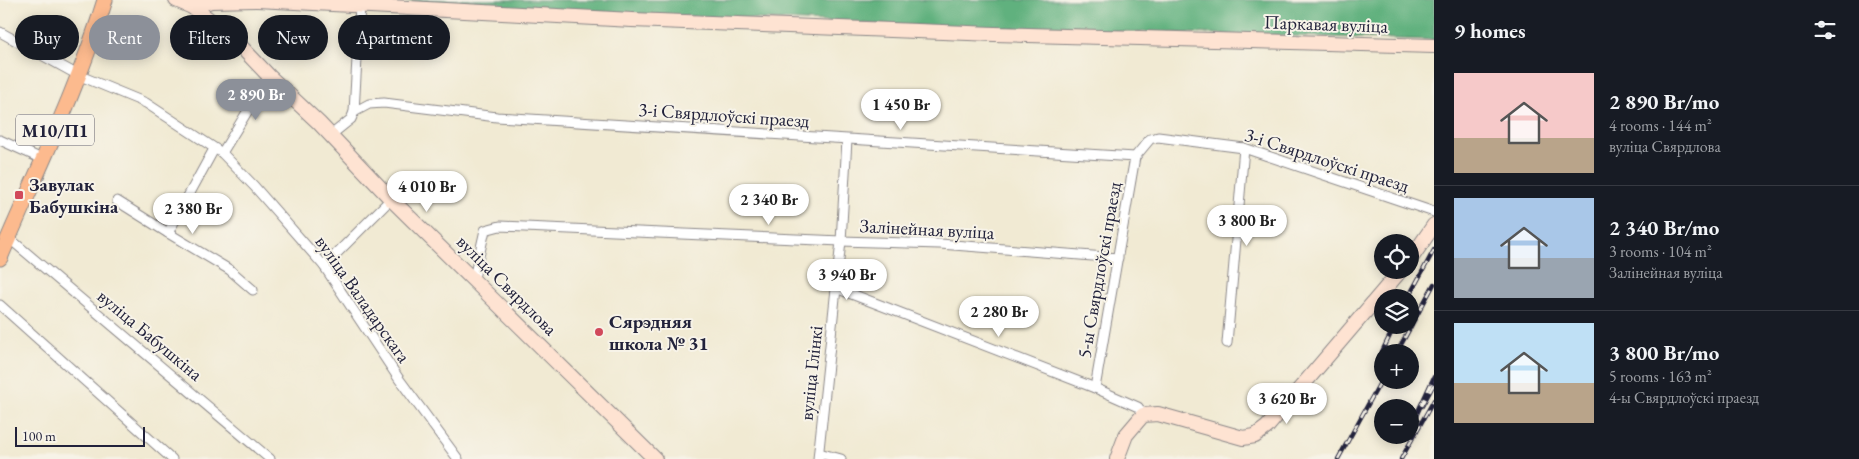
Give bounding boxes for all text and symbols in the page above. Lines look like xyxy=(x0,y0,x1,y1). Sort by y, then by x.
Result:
street label: Паркавая вуліца xyxy=(1263,9,1389,39)
chip: Buy xyxy=(15,15,79,60)
chip: Rent xyxy=(89,15,160,60)
chip: Filters xyxy=(170,15,248,60)
chip: New xyxy=(258,15,328,60)
chip: Apartment xyxy=(338,15,450,60)
icon: filters xyxy=(1811,16,1839,44)
text: 9 homes xyxy=(1454,17,1526,44)
pin: 2 890 Br xyxy=(204,78,308,121)
text: 2 890 Br xyxy=(227,84,285,105)
pin: 1 450 Br xyxy=(849,88,953,131)
text: 2 890 Br/mo xyxy=(1609,88,1719,115)
icon: home xyxy=(1494,93,1554,153)
text: 1 450 Br xyxy=(872,94,930,115)
street label: 3-і Свярдлоўскі праезд xyxy=(638,97,811,133)
road number: М10/П1 xyxy=(16,114,94,146)
text: 4 rooms · 144 m² xyxy=(1609,115,1712,136)
street label: 3-і Свярдлоўскі праезд xyxy=(1242,122,1413,198)
text: вуліца Свярдлова xyxy=(1609,136,1721,157)
pin: 4 010 Br xyxy=(375,170,479,213)
place label: Завулак Бабушкіна xyxy=(29,172,119,219)
text: 4 010 Br xyxy=(398,176,456,197)
street label: 5-ы Свярдлоўскі праезд xyxy=(1071,180,1127,360)
pin: 2 340 Br xyxy=(717,184,821,226)
marker: Завулак Бабушкіна xyxy=(13,189,25,201)
text: 2 340 Br xyxy=(740,189,798,210)
pin: 2 380 Br xyxy=(141,192,245,235)
text: 2 380 Br xyxy=(164,198,222,219)
pin: 3 800 Br xyxy=(1195,204,1299,247)
text: 3 800 Br xyxy=(1218,210,1276,231)
street label: Залінейная вуліца xyxy=(859,213,995,245)
text: 2 340 Br/mo xyxy=(1609,214,1719,241)
icon: home xyxy=(1494,218,1554,278)
street label: вуліца Свярдлова xyxy=(451,229,563,341)
street label: вуліца Валадарскага xyxy=(310,230,417,368)
map controls xyxy=(1374,234,1419,444)
button: locate xyxy=(1374,234,1419,279)
text: 3 rooms · 104 m² xyxy=(1609,241,1712,262)
pin: 3 940 Br xyxy=(795,258,899,301)
text: Залінейная вуліца xyxy=(1609,262,1723,283)
text: 3 940 Br xyxy=(818,264,876,285)
street label: вуліца Бабушкіна xyxy=(92,284,208,387)
button: layers xyxy=(1374,289,1419,334)
pin: 2 280 Br xyxy=(947,296,1051,338)
text: 2 280 Br xyxy=(970,301,1028,322)
place label: Сярэдняя школа № 31 xyxy=(609,309,709,356)
street label: вуліца Глінкі xyxy=(794,324,828,422)
marker: Сярэдняя школа № 31 xyxy=(593,326,605,338)
text: 3 800 Br/mo xyxy=(1609,339,1719,366)
icon: home xyxy=(1494,343,1554,403)
button: + xyxy=(1374,344,1419,389)
text: 5 rooms · 163 m² xyxy=(1609,366,1712,387)
pin: 3 620 Br xyxy=(1235,382,1339,425)
text: 4-ы Свярдлоўскі праезд xyxy=(1609,387,1759,408)
text: 3 620 Br xyxy=(1258,388,1316,409)
button: − xyxy=(1374,399,1419,444)
scale bar xyxy=(15,424,145,447)
text: 100 m xyxy=(22,427,56,445)

